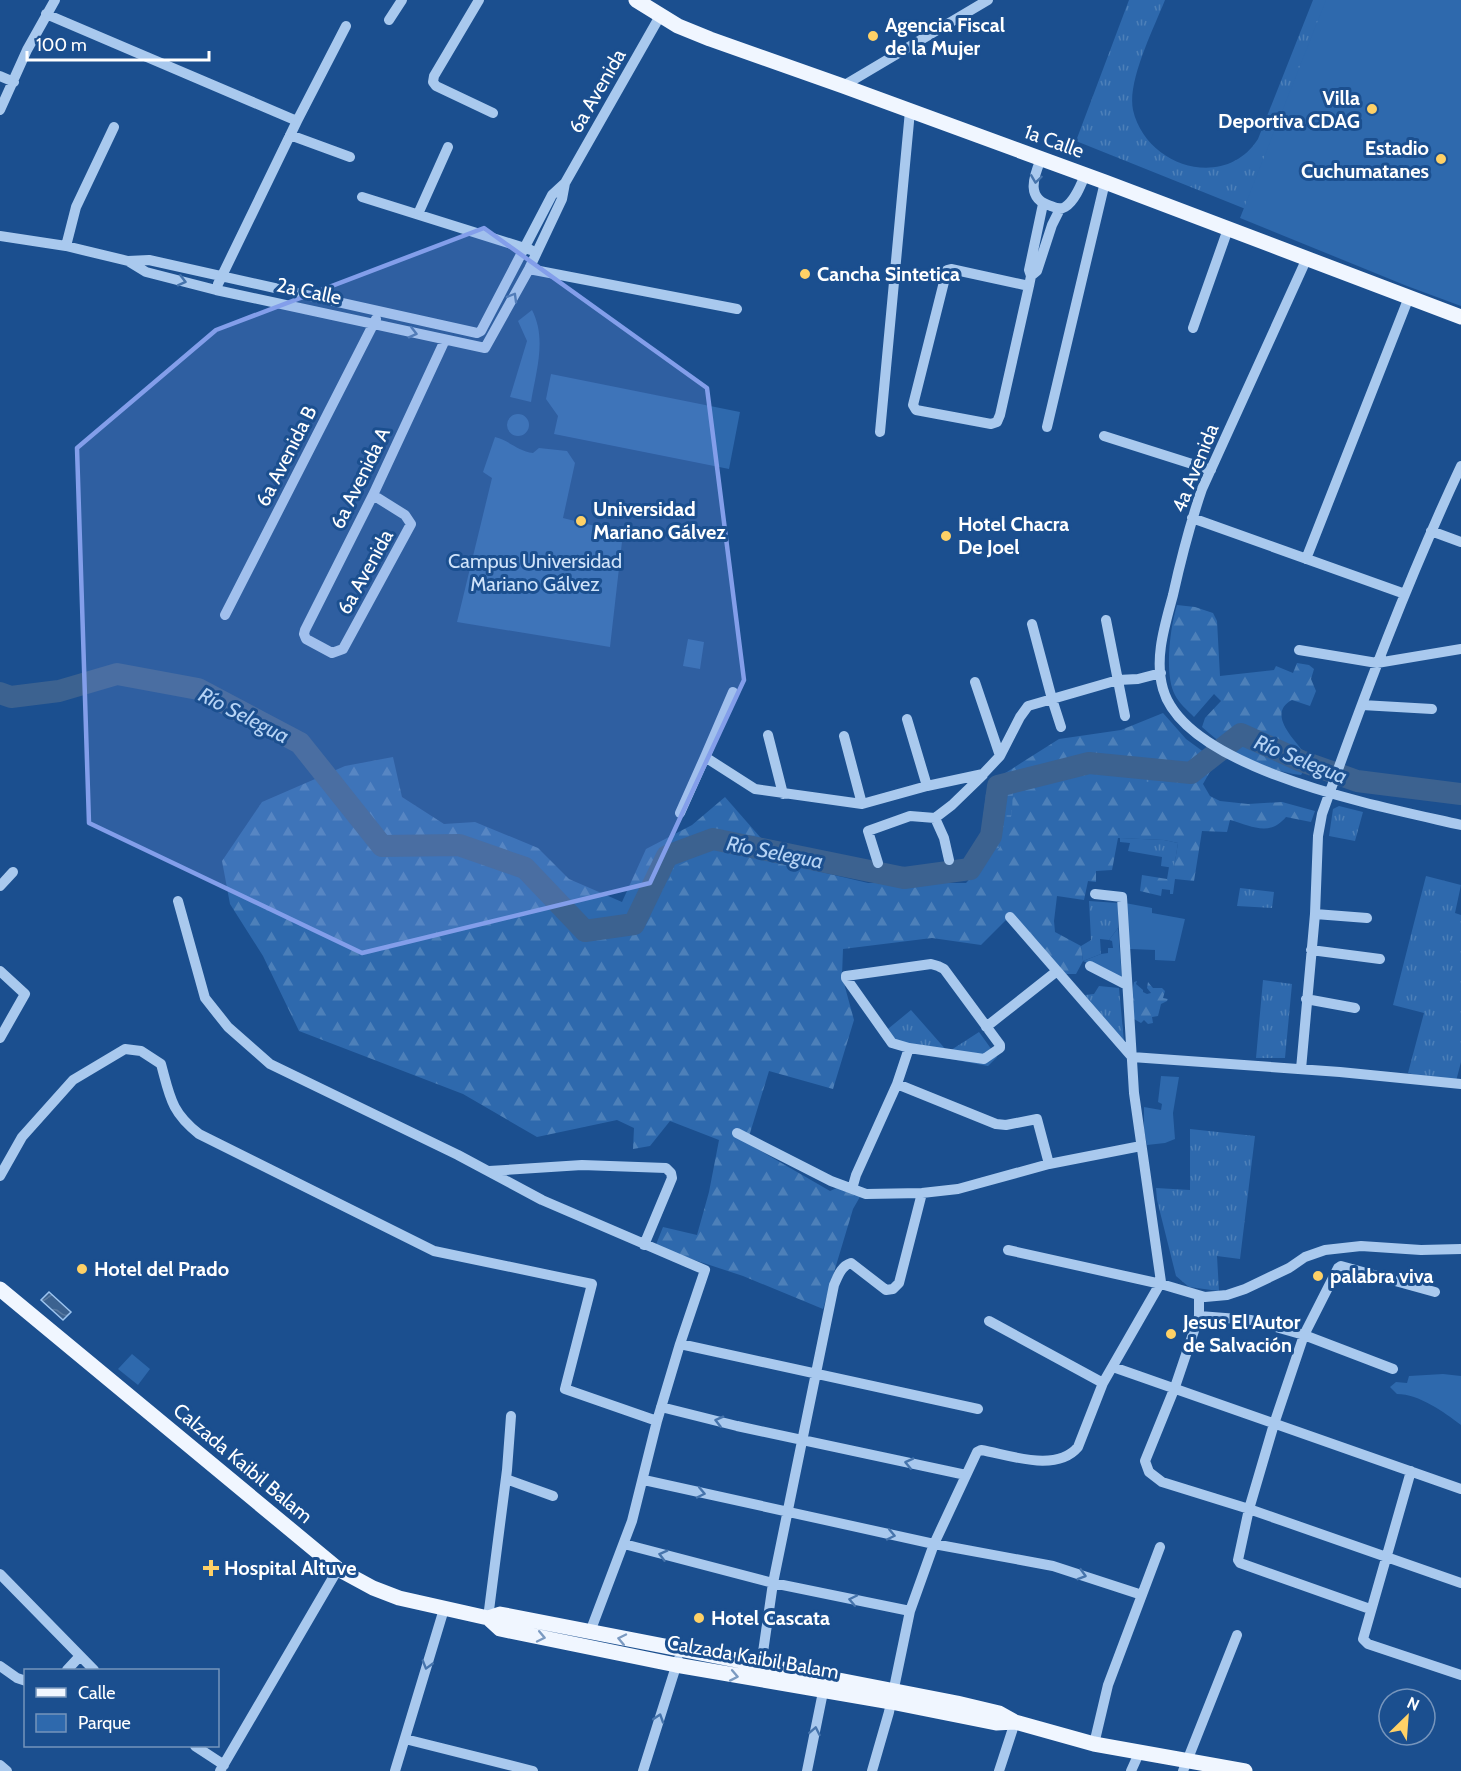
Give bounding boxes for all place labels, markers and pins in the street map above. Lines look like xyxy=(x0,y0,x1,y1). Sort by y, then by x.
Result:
place label: Agencia Fiscal de la Mujer xyxy=(885,13,1005,60)
marker: Agencia Fiscal de la Mujer xyxy=(866,29,880,43)
place label: Villa Deportiva CDAG xyxy=(1218,86,1360,133)
marker: Villa Deportiva CDAG xyxy=(1365,102,1379,116)
place label: Estadio Cuchumatanes xyxy=(1301,136,1429,183)
marker: Estadio Cuchumatanes xyxy=(1434,152,1448,166)
place label: Cancha Sintetica xyxy=(817,262,960,286)
marker: Cancha Sintetica xyxy=(798,267,812,281)
place label: Universidad Mariano Gálvez xyxy=(593,497,726,544)
place label: Hotel Chacra De Joel xyxy=(958,512,1069,559)
marker: Universidad Mariano Gálvez xyxy=(574,514,588,528)
marker: Hotel Chacra De Joel xyxy=(939,529,953,543)
place label: Hotel del Prado xyxy=(94,1257,229,1281)
marker: Hotel del Prado xyxy=(75,1262,89,1276)
place label: palabra viva xyxy=(1330,1264,1434,1288)
marker: palabra viva xyxy=(1311,1269,1325,1283)
place label: Jesus El Autor de Salvación xyxy=(1182,1310,1301,1357)
marker: Jesus El Autor de Salvación xyxy=(1164,1327,1178,1341)
place label: Hospital Altuve xyxy=(224,1556,356,1580)
marker: Hospital Altuve xyxy=(202,1559,220,1577)
place label: Hotel Cascata xyxy=(711,1606,830,1630)
marker: Hotel Cascata xyxy=(692,1611,706,1625)

